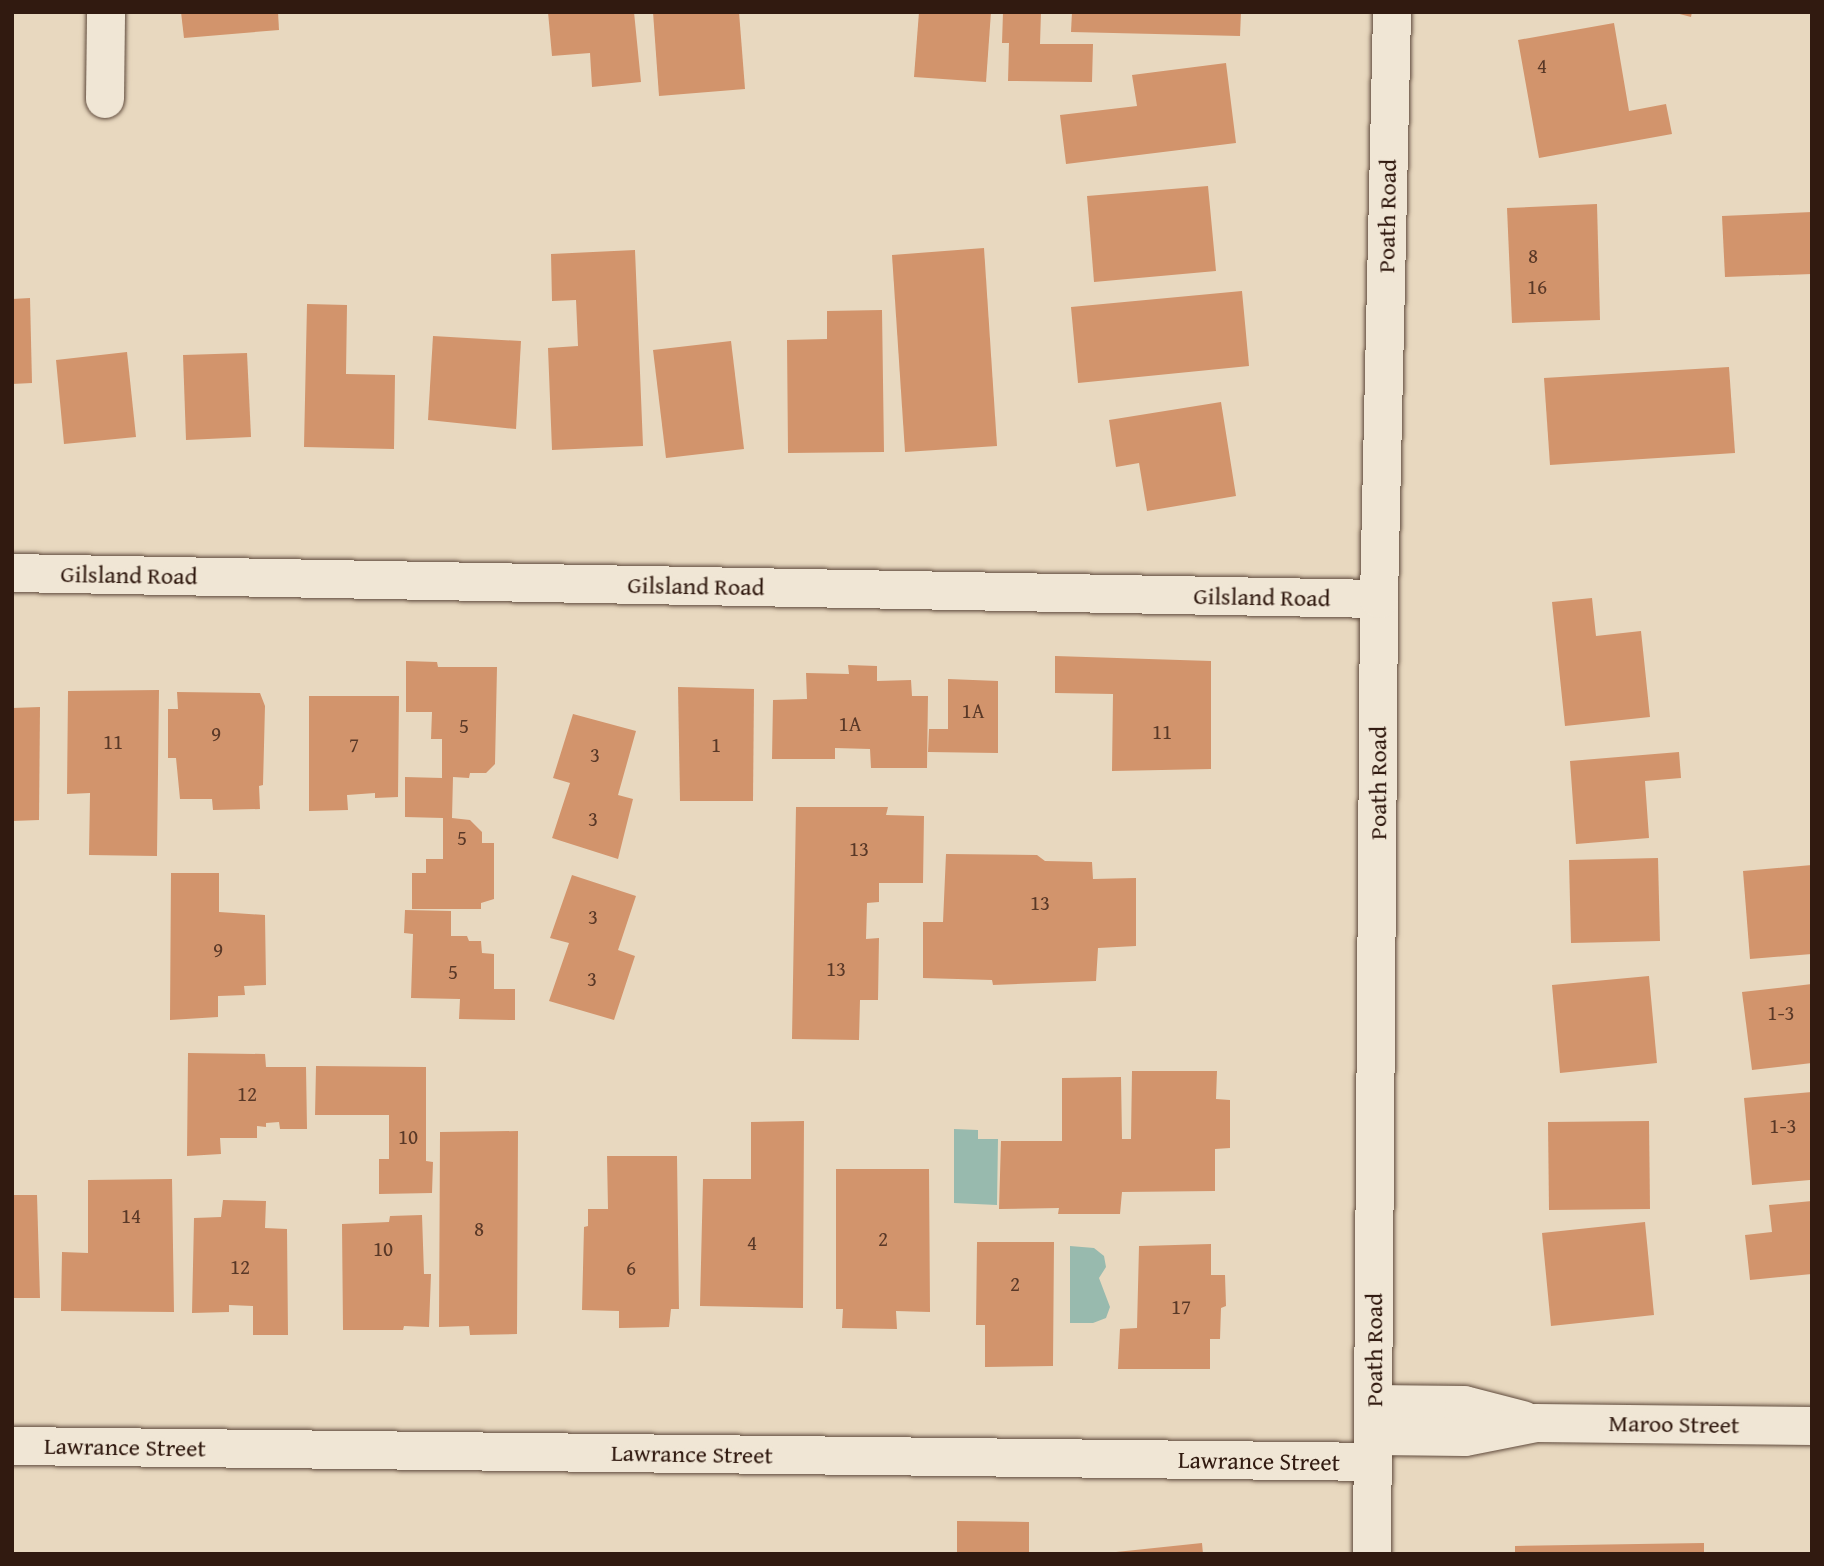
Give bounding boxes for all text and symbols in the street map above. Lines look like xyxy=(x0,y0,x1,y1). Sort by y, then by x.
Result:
house number: 4 xyxy=(1537,53,1547,79)
street label: Poath Road xyxy=(1372,159,1402,273)
house number: 8 xyxy=(1528,243,1538,269)
house number: 16 xyxy=(1527,274,1547,300)
street label: Gilsland Road xyxy=(60,559,198,591)
street label: Gilsland Road xyxy=(627,570,765,602)
street label: Gilsland Road xyxy=(1193,581,1331,613)
house number: 1A xyxy=(962,698,984,724)
house number: 1A xyxy=(839,711,861,737)
house number: 5 xyxy=(459,713,469,739)
house number: 11 xyxy=(1152,719,1172,745)
house number: 9 xyxy=(211,721,221,747)
street label: Poath Road xyxy=(1364,726,1392,840)
house number: 11 xyxy=(103,729,123,755)
house number: 7 xyxy=(349,732,359,758)
house number: 1 xyxy=(711,732,721,758)
house number: 3 xyxy=(590,742,600,768)
house number: 3 xyxy=(588,806,598,832)
house number: 5 xyxy=(457,825,467,851)
house number: 13 xyxy=(849,836,869,862)
house number: 13 xyxy=(1030,890,1050,916)
house number: 3 xyxy=(588,904,598,930)
house number: 9 xyxy=(213,937,223,963)
house number: 13 xyxy=(826,956,846,982)
house number: 5 xyxy=(448,959,458,985)
house number: 3 xyxy=(587,966,597,992)
house number: 1-3 xyxy=(1767,1000,1795,1026)
house number: 12 xyxy=(237,1081,257,1107)
house number: 1-3 xyxy=(1769,1113,1797,1139)
house number: 10 xyxy=(398,1124,418,1150)
house number: 14 xyxy=(121,1203,141,1229)
house number: 8 xyxy=(474,1216,484,1242)
house number: 2 xyxy=(878,1226,888,1252)
house number: 4 xyxy=(747,1230,757,1256)
house number: 10 xyxy=(373,1236,393,1262)
house number: 12 xyxy=(230,1254,250,1280)
house number: 6 xyxy=(626,1255,636,1281)
house number: 2 xyxy=(1010,1271,1020,1297)
street label: Poath Road xyxy=(1360,1293,1388,1407)
house number: 17 xyxy=(1171,1294,1191,1320)
street label: Maroo Street xyxy=(1608,1408,1740,1440)
street label: Lawrance Street xyxy=(44,1431,206,1463)
street label: Lawrance Street xyxy=(611,1438,773,1470)
street label: Lawrance Street xyxy=(1178,1445,1340,1477)

